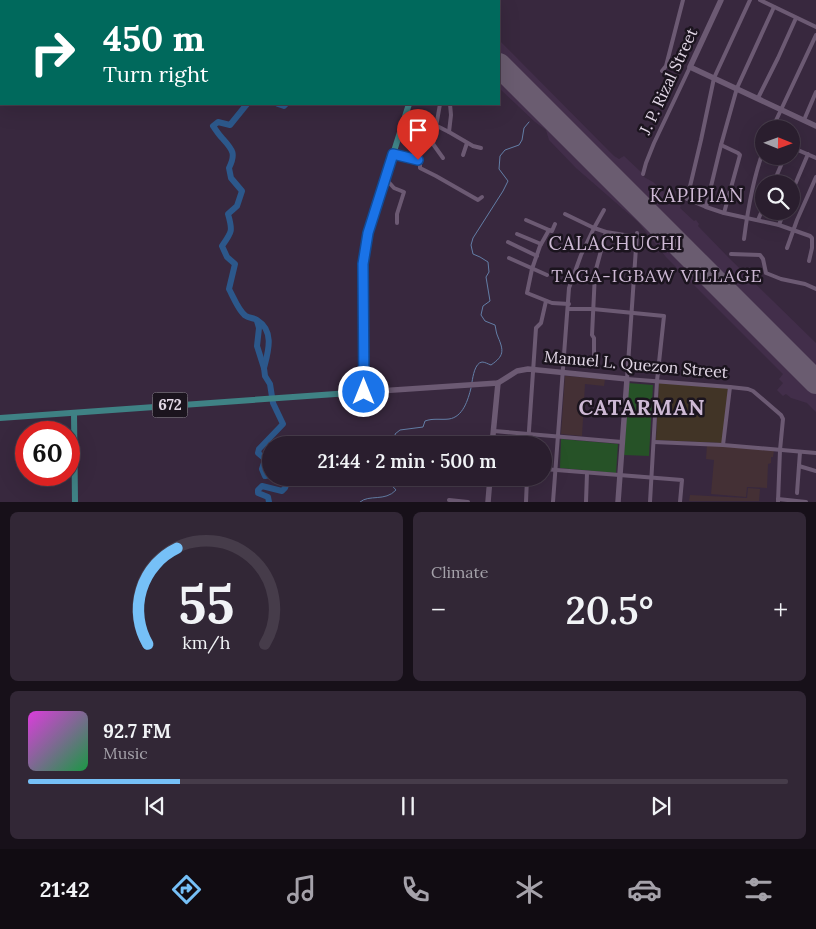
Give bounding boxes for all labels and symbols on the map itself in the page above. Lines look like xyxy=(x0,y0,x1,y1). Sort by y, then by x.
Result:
street label: J. P. Rizal Street xyxy=(634,24,702,138)
pin xyxy=(397,109,439,160)
north arrow xyxy=(755,120,800,165)
district label: KAPIPIAN xyxy=(650,183,744,207)
district label: CALACHUCHI xyxy=(549,231,683,255)
district label: TAGA-IGBAW VILLAGE xyxy=(551,264,763,287)
street label: Manuel L. Quezon Street xyxy=(543,346,730,382)
position arrow xyxy=(337,365,389,417)
road number: 672 xyxy=(152,392,188,418)
district label: CATARMAN xyxy=(579,394,705,421)
speed limit sign: 60 xyxy=(15,421,80,486)

